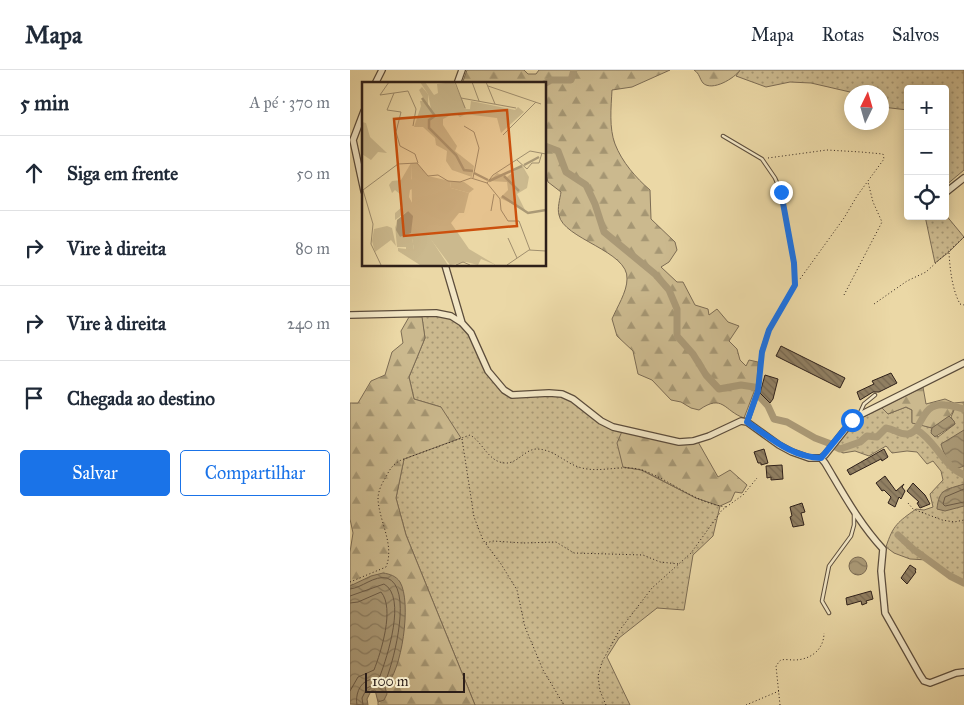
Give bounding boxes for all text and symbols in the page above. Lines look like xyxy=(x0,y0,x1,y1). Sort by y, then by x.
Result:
text: Mapa xyxy=(25,20,82,50)
text: Mapa xyxy=(751,24,794,46)
text: Rotas xyxy=(822,24,864,46)
text: Salvos xyxy=(892,24,939,46)
inset map xyxy=(362,82,546,266)
north arrow xyxy=(844,85,889,130)
map controls xyxy=(904,85,949,220)
button: + xyxy=(904,85,949,130)
text: 5 min xyxy=(20,90,69,116)
text: A pé · 370 m xyxy=(250,93,330,112)
button: − xyxy=(904,130,949,175)
icon: ahead xyxy=(20,159,48,187)
text: Siga em frente xyxy=(67,162,178,185)
text: 50 m xyxy=(296,164,330,183)
button: locate xyxy=(904,175,949,220)
route end xyxy=(770,181,793,204)
icon: right xyxy=(20,234,48,262)
text: Vire à direita xyxy=(67,237,166,260)
text: 80 m xyxy=(295,239,330,258)
icon: right xyxy=(20,309,48,337)
text: Vire à direita xyxy=(67,312,166,335)
text: 240 m xyxy=(287,314,330,333)
icon: arrive xyxy=(20,384,48,412)
text: Chegada ao destino xyxy=(67,387,215,410)
route start xyxy=(841,409,864,432)
button: Salvar xyxy=(20,450,170,496)
button: Compartilhar xyxy=(180,450,330,496)
scale bar xyxy=(365,670,465,693)
text: 100 m xyxy=(372,673,409,690)

